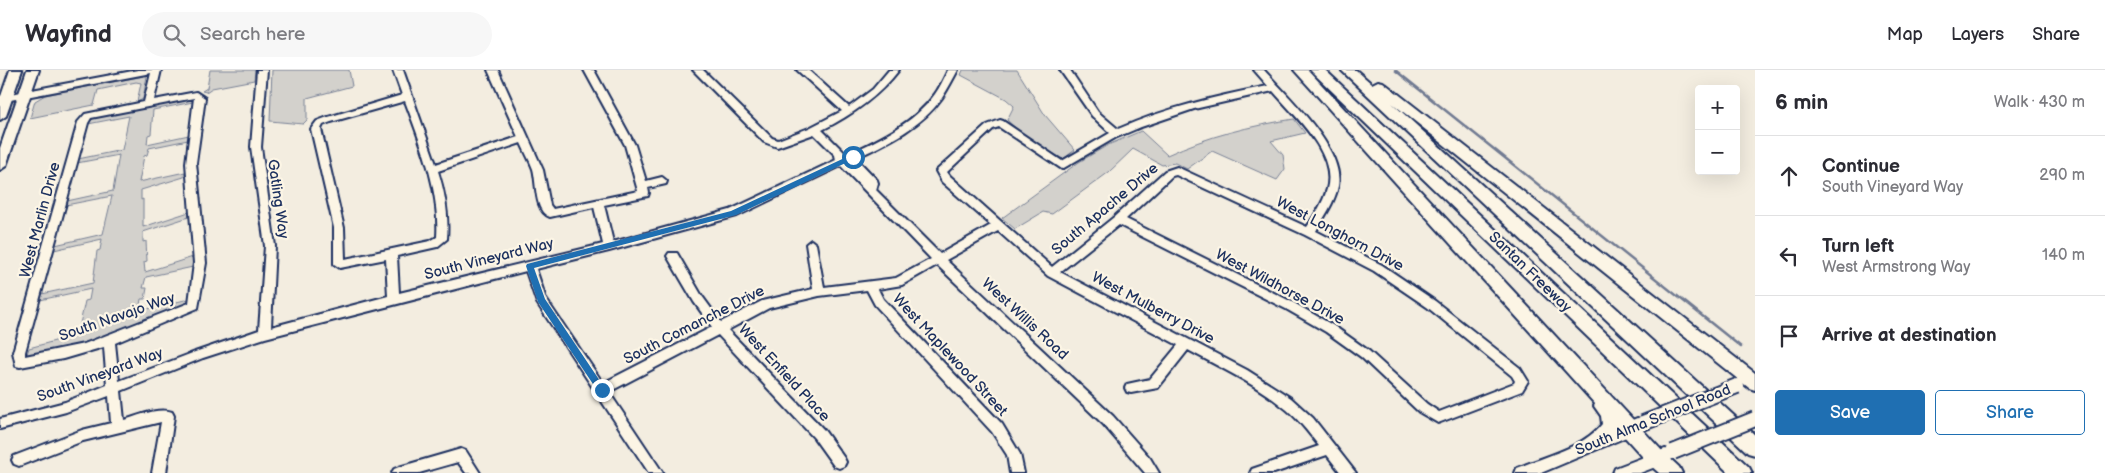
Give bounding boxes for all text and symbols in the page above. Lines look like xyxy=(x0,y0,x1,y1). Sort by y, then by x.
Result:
search box xyxy=(142,12,492,57)
text: Wayfind xyxy=(25,20,112,49)
icon: search xyxy=(160,21,188,49)
text: Search here xyxy=(200,23,305,46)
text: Map xyxy=(1887,24,1923,45)
text: Layers xyxy=(1951,24,2004,45)
text: Share xyxy=(2032,24,2080,45)
map controls xyxy=(1695,85,1740,175)
button: + xyxy=(1695,85,1740,130)
text: 6 min xyxy=(1775,90,1828,115)
text: Walk · 430 m xyxy=(1994,93,2085,112)
button: − xyxy=(1695,130,1740,175)
route start xyxy=(842,146,865,169)
text: Continue xyxy=(1822,155,1900,178)
street label: Gatling Way xyxy=(263,158,293,240)
street label: South Apache Drive xyxy=(1048,159,1162,259)
street label: West Marlin Drive xyxy=(15,160,65,280)
icon: ahead xyxy=(1775,162,1803,190)
text: 290 m xyxy=(2039,166,2085,185)
text: South Vineyard Way xyxy=(1822,178,1963,197)
street label: West Longhorn Drive xyxy=(1273,192,1407,276)
street label: Santan Freeway xyxy=(1484,228,1576,317)
street label: South Vineyard Way xyxy=(422,234,556,284)
text: Turn left xyxy=(1822,235,1894,258)
icon: left xyxy=(1775,242,1803,270)
street label: West Wildhorse Drive xyxy=(1212,245,1348,329)
text: 140 m xyxy=(2042,246,2085,265)
text: West Armstrong Way xyxy=(1822,258,1970,277)
street label: West Mulberry Drive xyxy=(1088,268,1218,348)
street label: West Willis Road xyxy=(978,274,1072,364)
street label: South Comanche Drive xyxy=(620,281,768,369)
street label: South Navajo Way xyxy=(56,288,178,346)
street label: West Maplewood Street xyxy=(888,290,1012,420)
street label: West Enfield Place xyxy=(734,320,834,426)
icon: arrive xyxy=(1775,322,1803,350)
text: Arrive at destination xyxy=(1822,324,1997,347)
street label: South Vineyard Way xyxy=(35,343,166,407)
route end xyxy=(591,379,614,402)
street label: South Alma School Road xyxy=(1572,380,1734,460)
button: Save xyxy=(1775,390,1925,435)
button: Share xyxy=(1935,390,2085,435)

